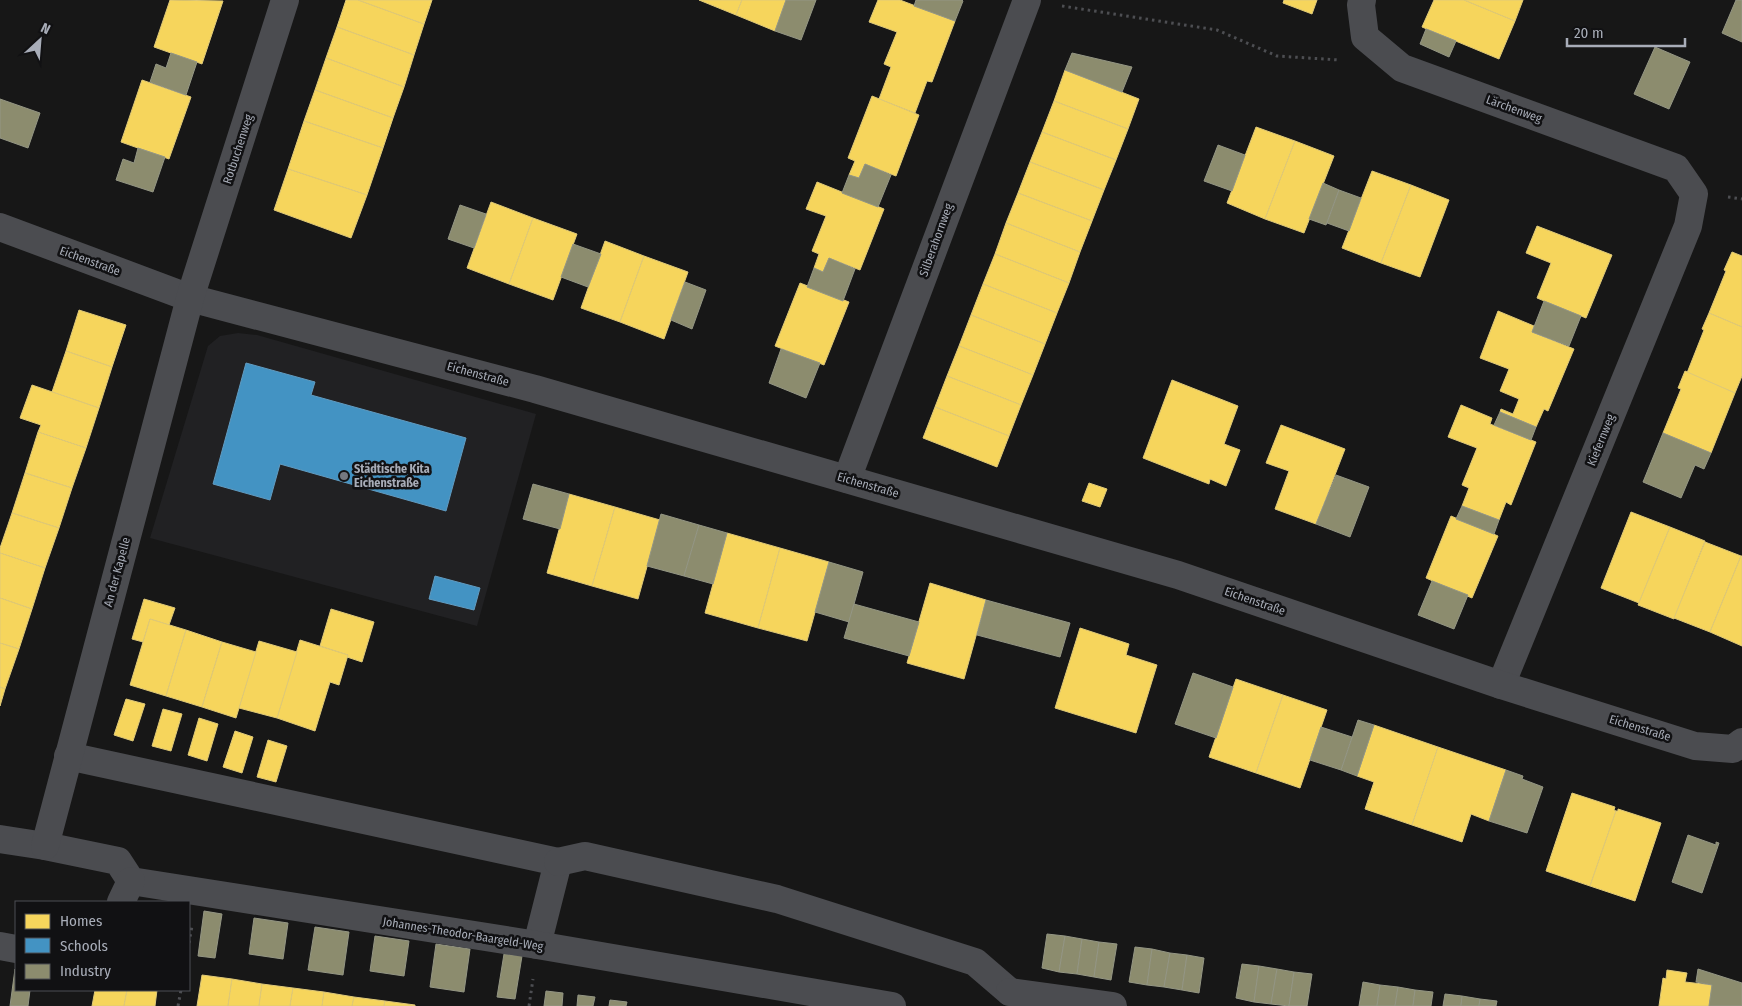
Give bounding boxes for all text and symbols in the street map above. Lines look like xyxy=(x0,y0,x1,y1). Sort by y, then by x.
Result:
north arrow xyxy=(15,15,65,65)
scale bar xyxy=(1567,15,1684,47)
text: N xyxy=(38,19,53,38)
text: 20 m xyxy=(1574,24,1604,42)
street label: Lärchenweg xyxy=(1484,92,1544,126)
street label: Rotbuchenweg xyxy=(220,112,256,186)
street label: Silberahornweg xyxy=(916,201,956,278)
street label: Eichenstraße xyxy=(58,244,122,278)
street label: Eichenstraße xyxy=(446,359,511,389)
street label: Kiefernweg xyxy=(1584,412,1618,468)
place label: Städtische Kita Eichenstraße xyxy=(354,462,430,490)
marker: Städtische Kita Eichenstraße xyxy=(338,470,350,482)
street label: Eichenstraße xyxy=(836,470,900,500)
street label: An der Kapelle xyxy=(101,536,133,608)
street label: Eichenstraße xyxy=(1223,584,1287,618)
street label: Eichenstraße xyxy=(1608,712,1672,744)
legend xyxy=(15,901,190,991)
text: Homes xyxy=(60,912,102,930)
street label: Johannes-Theodor-Baargeld-Weg xyxy=(382,914,545,954)
text: Schools xyxy=(60,937,108,955)
text: Industry xyxy=(60,962,111,980)

